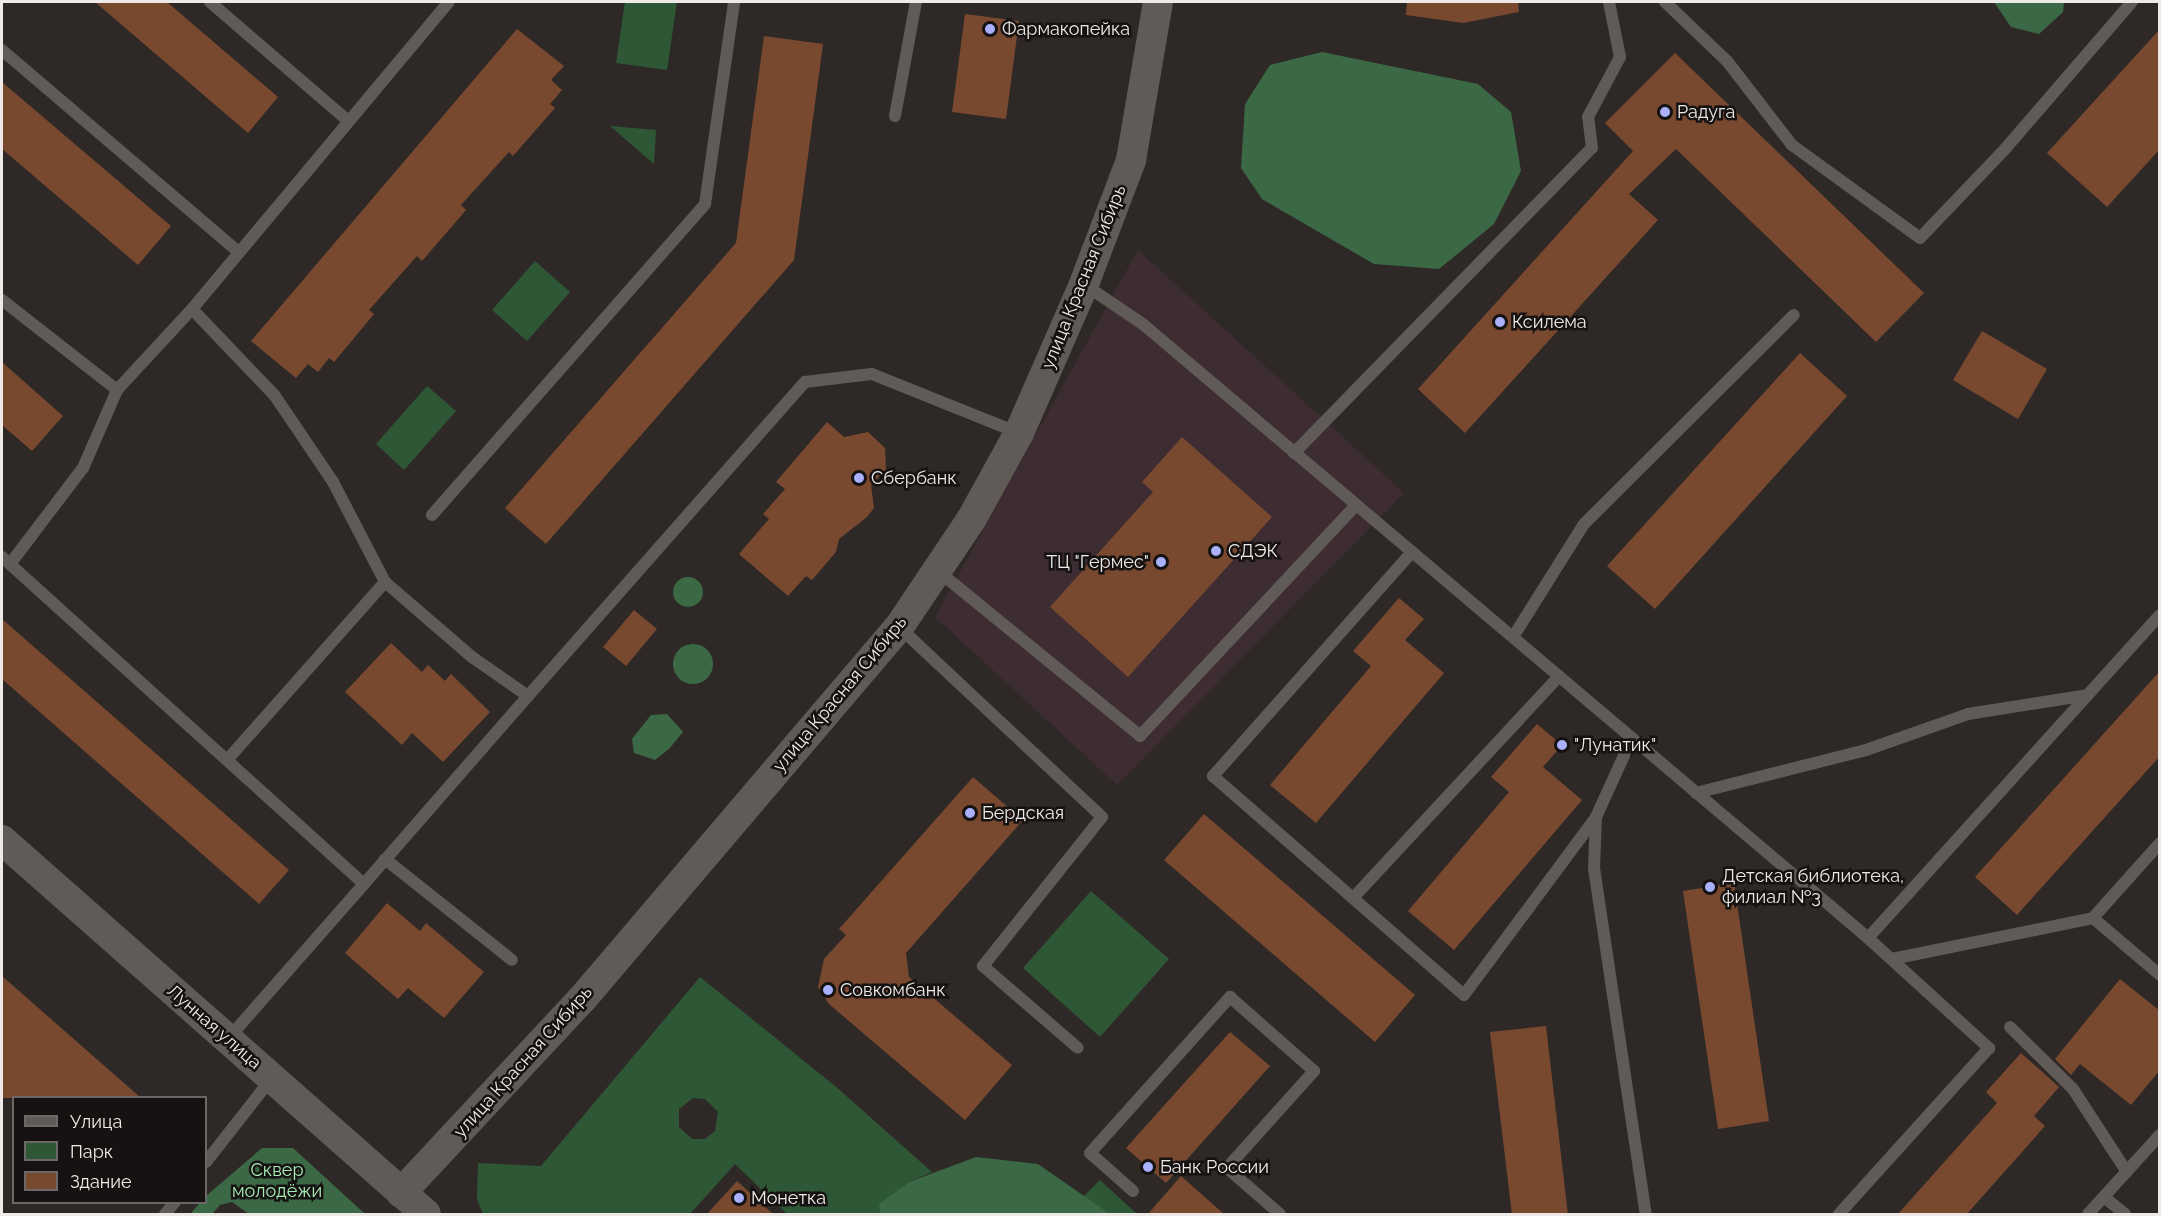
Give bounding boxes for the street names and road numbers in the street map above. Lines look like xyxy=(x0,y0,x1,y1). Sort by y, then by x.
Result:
street label: улица Красная Сибирь xyxy=(1037,182,1131,372)
street label: улица Красная Сибирь xyxy=(769,612,911,776)
street label: Лунная улица xyxy=(162,980,266,1074)
street label: улица Красная Сибирь xyxy=(449,982,597,1142)

